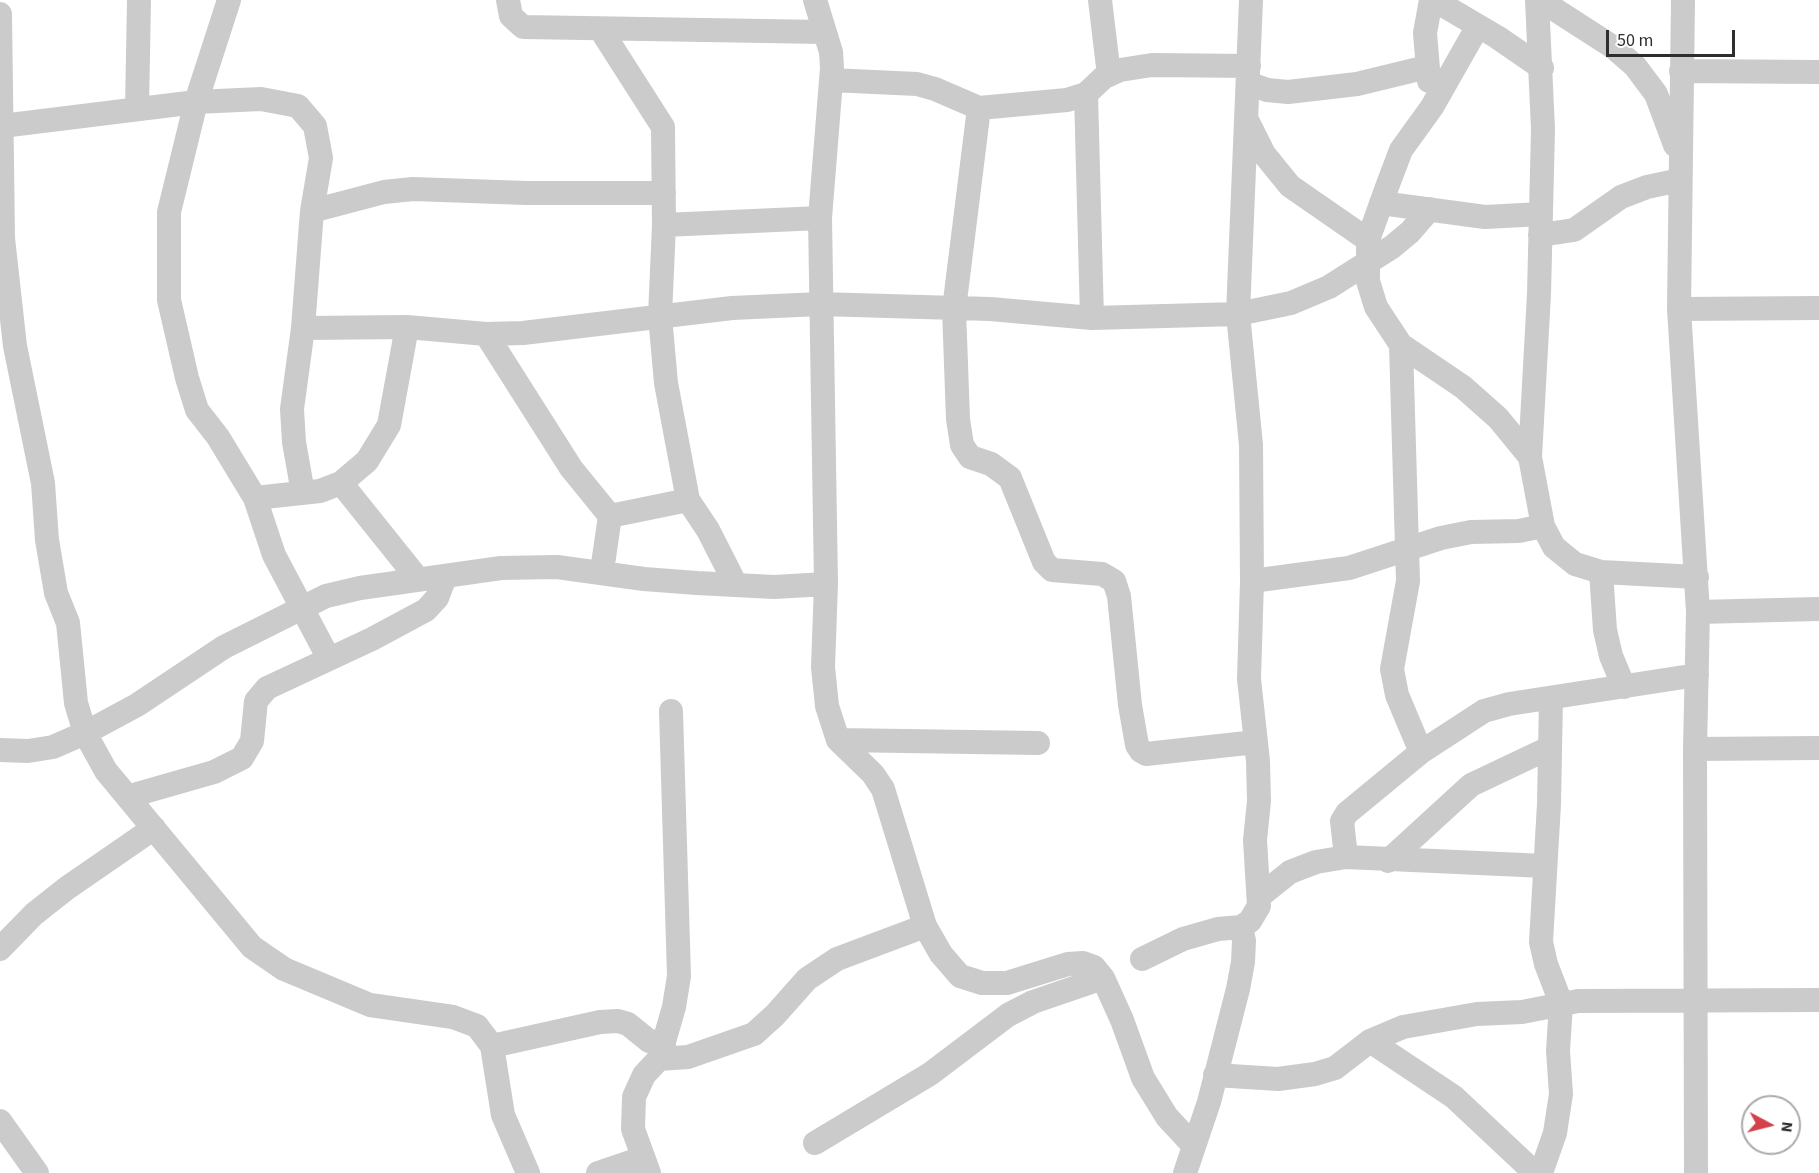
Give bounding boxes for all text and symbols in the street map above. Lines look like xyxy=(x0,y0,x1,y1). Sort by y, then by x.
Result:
scale bar xyxy=(1609,18,1738,56)
text: 50 m xyxy=(1617,28,1653,53)
north arrow xyxy=(1741,1095,1801,1155)
text: N xyxy=(1775,1120,1798,1134)

